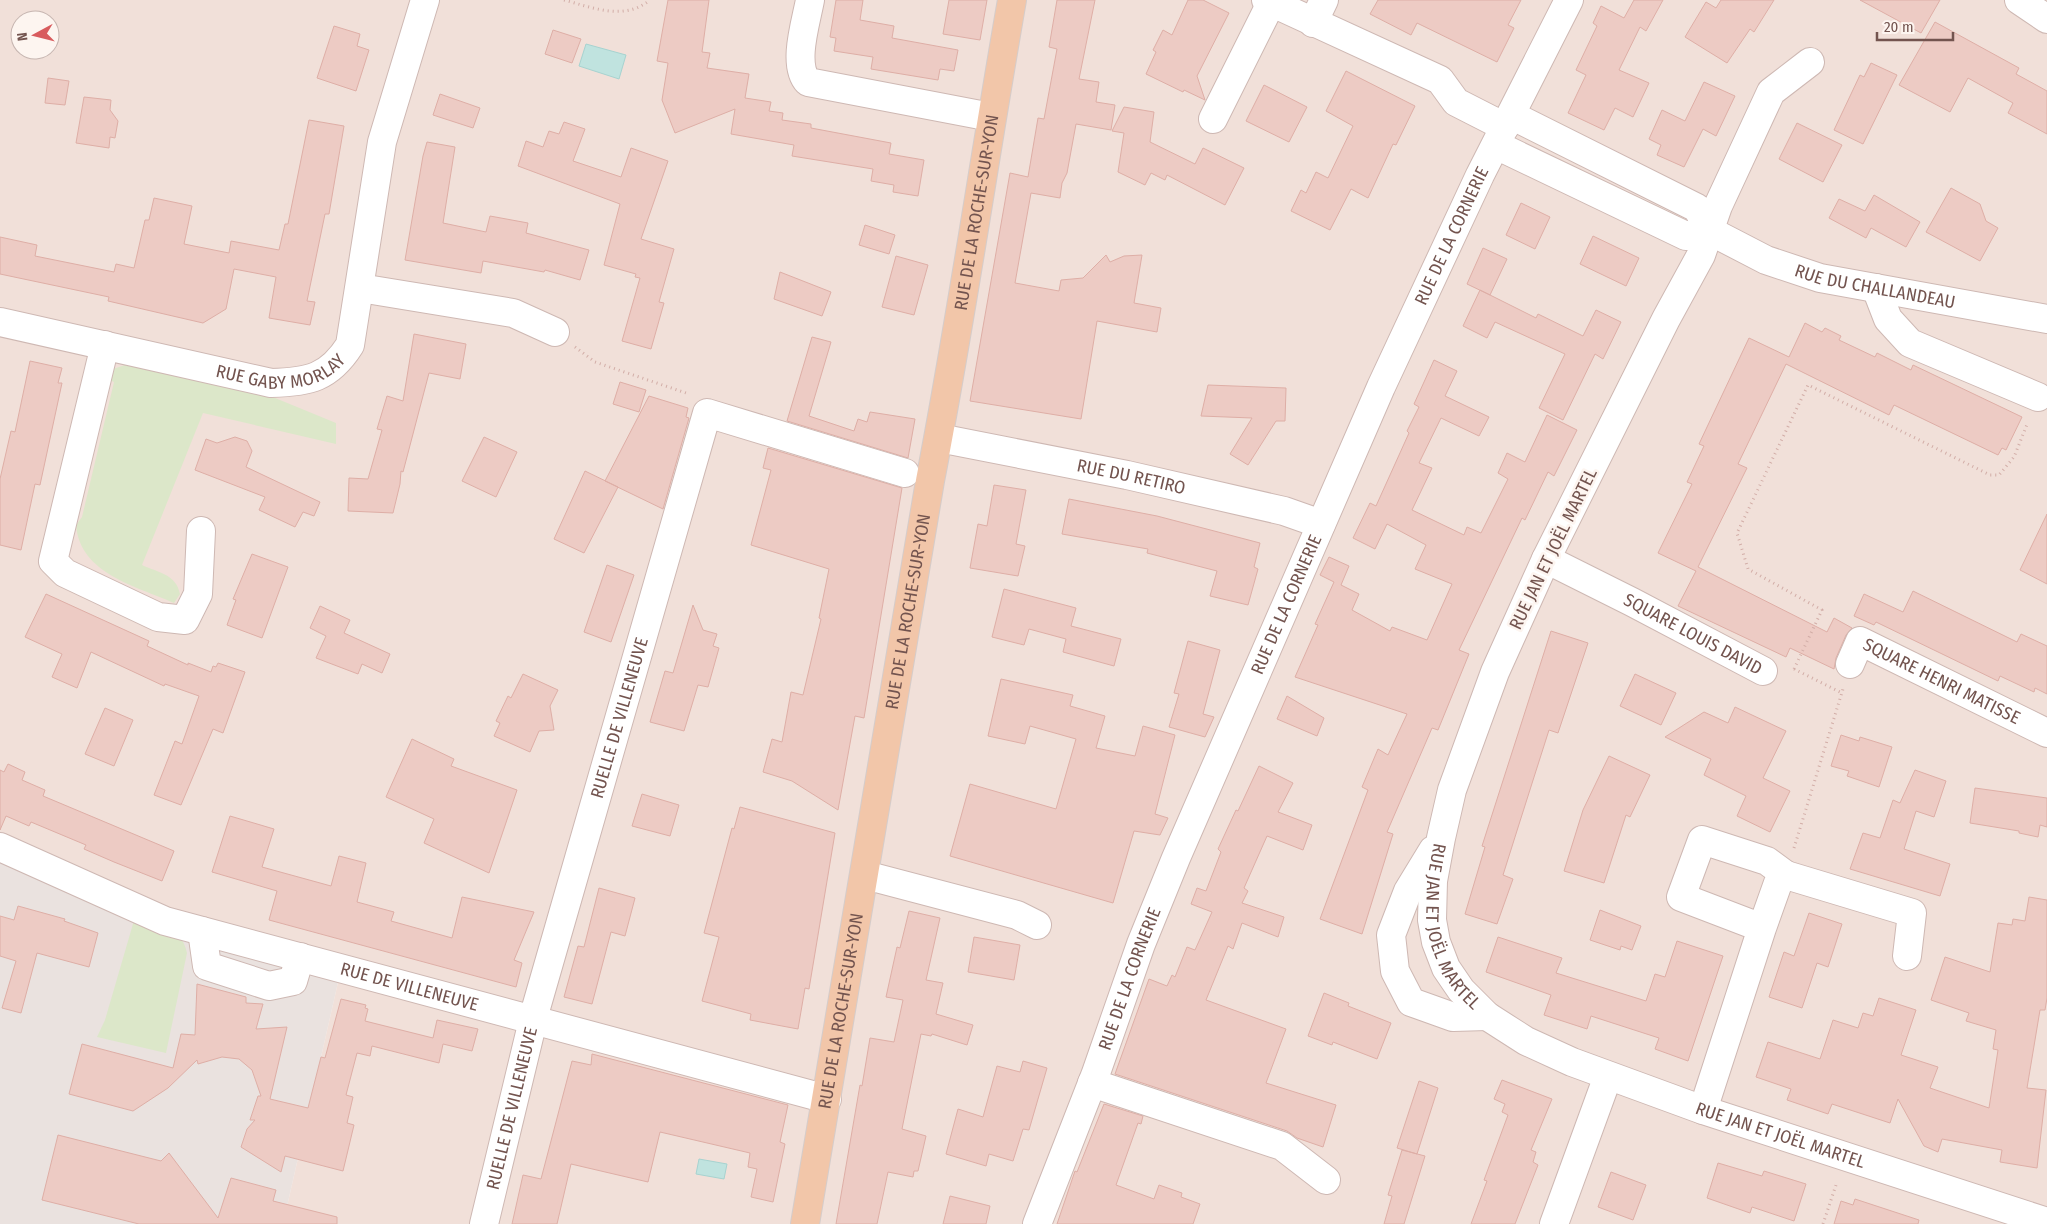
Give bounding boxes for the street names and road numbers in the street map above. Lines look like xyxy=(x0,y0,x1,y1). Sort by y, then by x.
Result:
street label: RUE DE LA ROCHE-SUR-YON xyxy=(950,113,1003,312)
street label: RUE DE LA CORNERIE xyxy=(1410,163,1493,309)
street label: RUE DU CHALLANDEAU xyxy=(1792,259,1957,313)
street label: RUE GABY MORLAY xyxy=(214,349,350,394)
street label: RUE DU RETIRO xyxy=(1075,454,1188,499)
street label: RUE JAN ET JOËL MARTEL xyxy=(1504,465,1602,633)
street label: RUE DE LA ROCHE-SUR-YON xyxy=(881,512,935,711)
street label: RUE DE LA CORNERIE xyxy=(1246,531,1326,678)
street label: SQUARE LOUIS DAVID xyxy=(1620,589,1766,680)
street label: SQUARE HENRI MATISSE xyxy=(1859,633,2024,729)
street label: RUELLE DE VILLENEUVE xyxy=(586,635,653,801)
street label: RUE JAN ET JOËL MARTEL xyxy=(1421,842,1485,1014)
street label: RUE DE LA CORNERIE xyxy=(1094,904,1166,1053)
street label: RUE DE LA ROCHE-SUR-YON xyxy=(814,911,868,1111)
street label: RUE DE VILLENEUVE xyxy=(338,958,481,1016)
street label: RUELLE DE VILLENEUVE xyxy=(482,1025,542,1192)
street label: RUE JAN ET JOËL MARTEL xyxy=(1693,1097,1868,1173)

